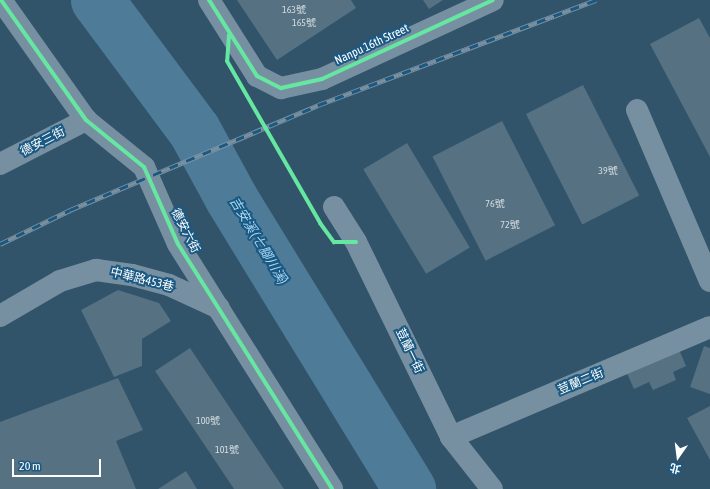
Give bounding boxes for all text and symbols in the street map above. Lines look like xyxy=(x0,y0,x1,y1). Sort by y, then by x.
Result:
house number: 163號 xyxy=(282,4,306,16)
house number: 165號 xyxy=(292,17,316,29)
street label: Nanpu 16th Street xyxy=(333,22,411,68)
street label: 德安三街 xyxy=(18,125,68,159)
house number: 39號 xyxy=(598,165,618,177)
water label: 吉安溪 (七腳川溪) xyxy=(226,195,290,287)
house number: 76號 xyxy=(485,198,505,210)
street label: 德安六街 xyxy=(168,206,202,256)
house number: 72號 xyxy=(500,219,520,231)
street label: 中華路453巷 xyxy=(109,265,175,295)
street label: 荳蘭一街 xyxy=(392,326,426,376)
street label: 荳蘭二街 xyxy=(556,366,606,398)
house number: 100號 xyxy=(196,415,220,427)
north arrow xyxy=(658,437,698,477)
house number: 101號 xyxy=(215,444,239,456)
scale bar xyxy=(14,451,103,477)
text: 20 m xyxy=(19,459,41,473)
text: 北 xyxy=(668,461,682,476)

